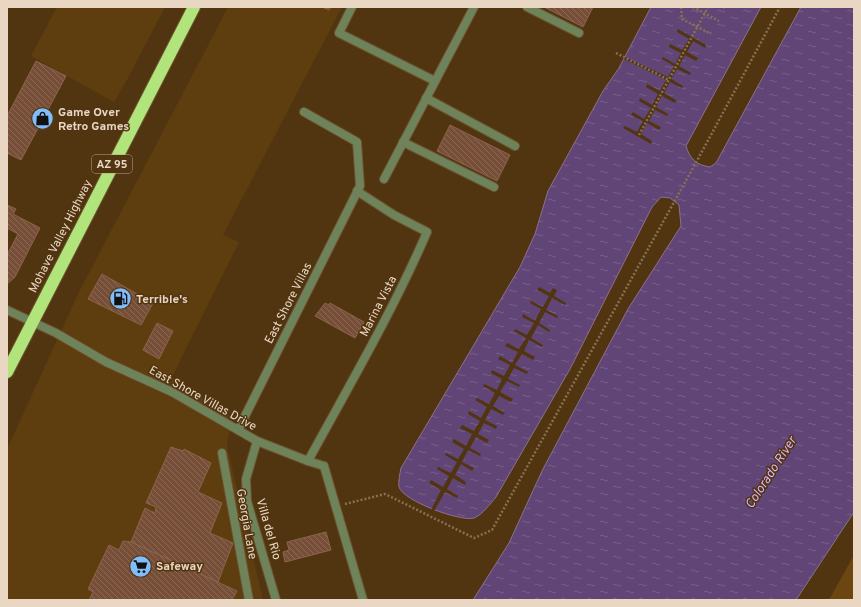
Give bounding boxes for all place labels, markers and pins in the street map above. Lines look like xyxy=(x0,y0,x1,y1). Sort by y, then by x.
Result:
place label: Game Over Retro Games xyxy=(58,105,129,135)
shop icon: Game Over Retro Games xyxy=(30,106,56,132)
fuel station icon: Terrible's xyxy=(108,286,134,312)
place label: Terrible's xyxy=(136,292,188,308)
supermarket icon: Safeway xyxy=(128,553,154,579)
place label: Safeway xyxy=(156,559,203,575)

